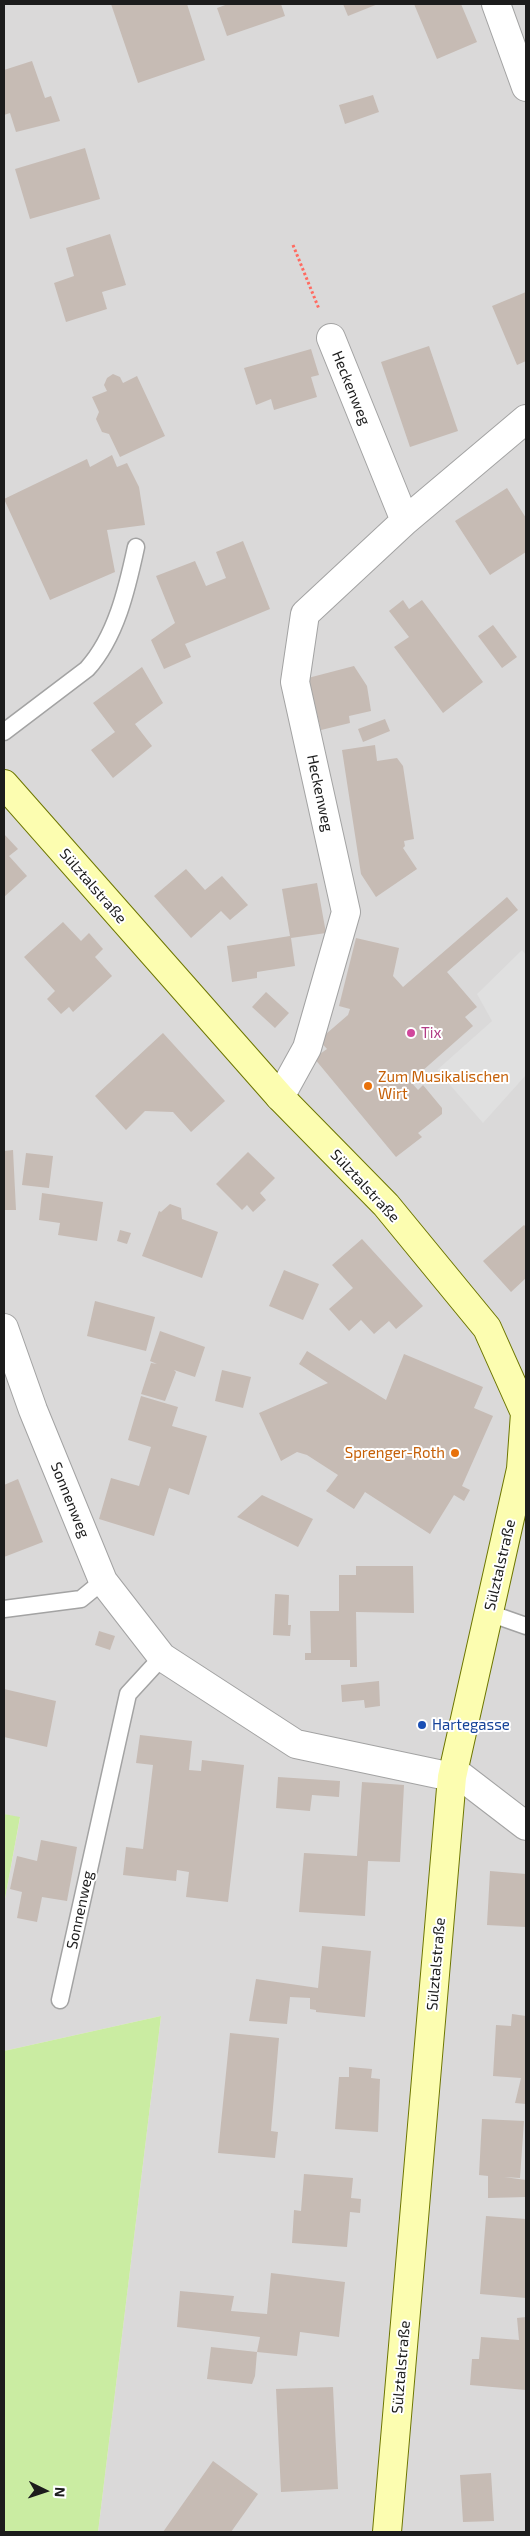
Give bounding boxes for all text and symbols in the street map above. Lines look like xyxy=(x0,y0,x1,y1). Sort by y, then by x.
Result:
street label: Heckenweg xyxy=(328,348,374,428)
street label: Heckenweg xyxy=(303,753,337,833)
street label: Sülztalstraße xyxy=(56,845,130,927)
place label: Tix xyxy=(421,1024,441,1042)
marker: Tix xyxy=(405,1027,417,1039)
place label: Zum Musikalischen Wirt xyxy=(378,1068,509,1103)
marker: Zum Musikalischen Wirt xyxy=(362,1080,374,1092)
street label: Sülztalstraße xyxy=(327,1146,403,1226)
place label: Sprenger-Roth xyxy=(345,1444,445,1462)
marker: Sprenger-Roth xyxy=(449,1447,461,1459)
street label: Sonnenweg xyxy=(47,1460,93,1540)
street label: Sülztalstraße xyxy=(481,1518,519,1612)
place label: Hartegasse xyxy=(432,1716,510,1734)
marker: Hartegasse xyxy=(416,1719,428,1731)
street label: Sonnenweg xyxy=(63,1869,97,1951)
street label: Sülztalstraße xyxy=(423,1917,449,2011)
street label: Sülztalstraße xyxy=(388,2320,414,2414)
north arrow xyxy=(20,2466,70,2516)
text: N xyxy=(52,2486,69,2498)

